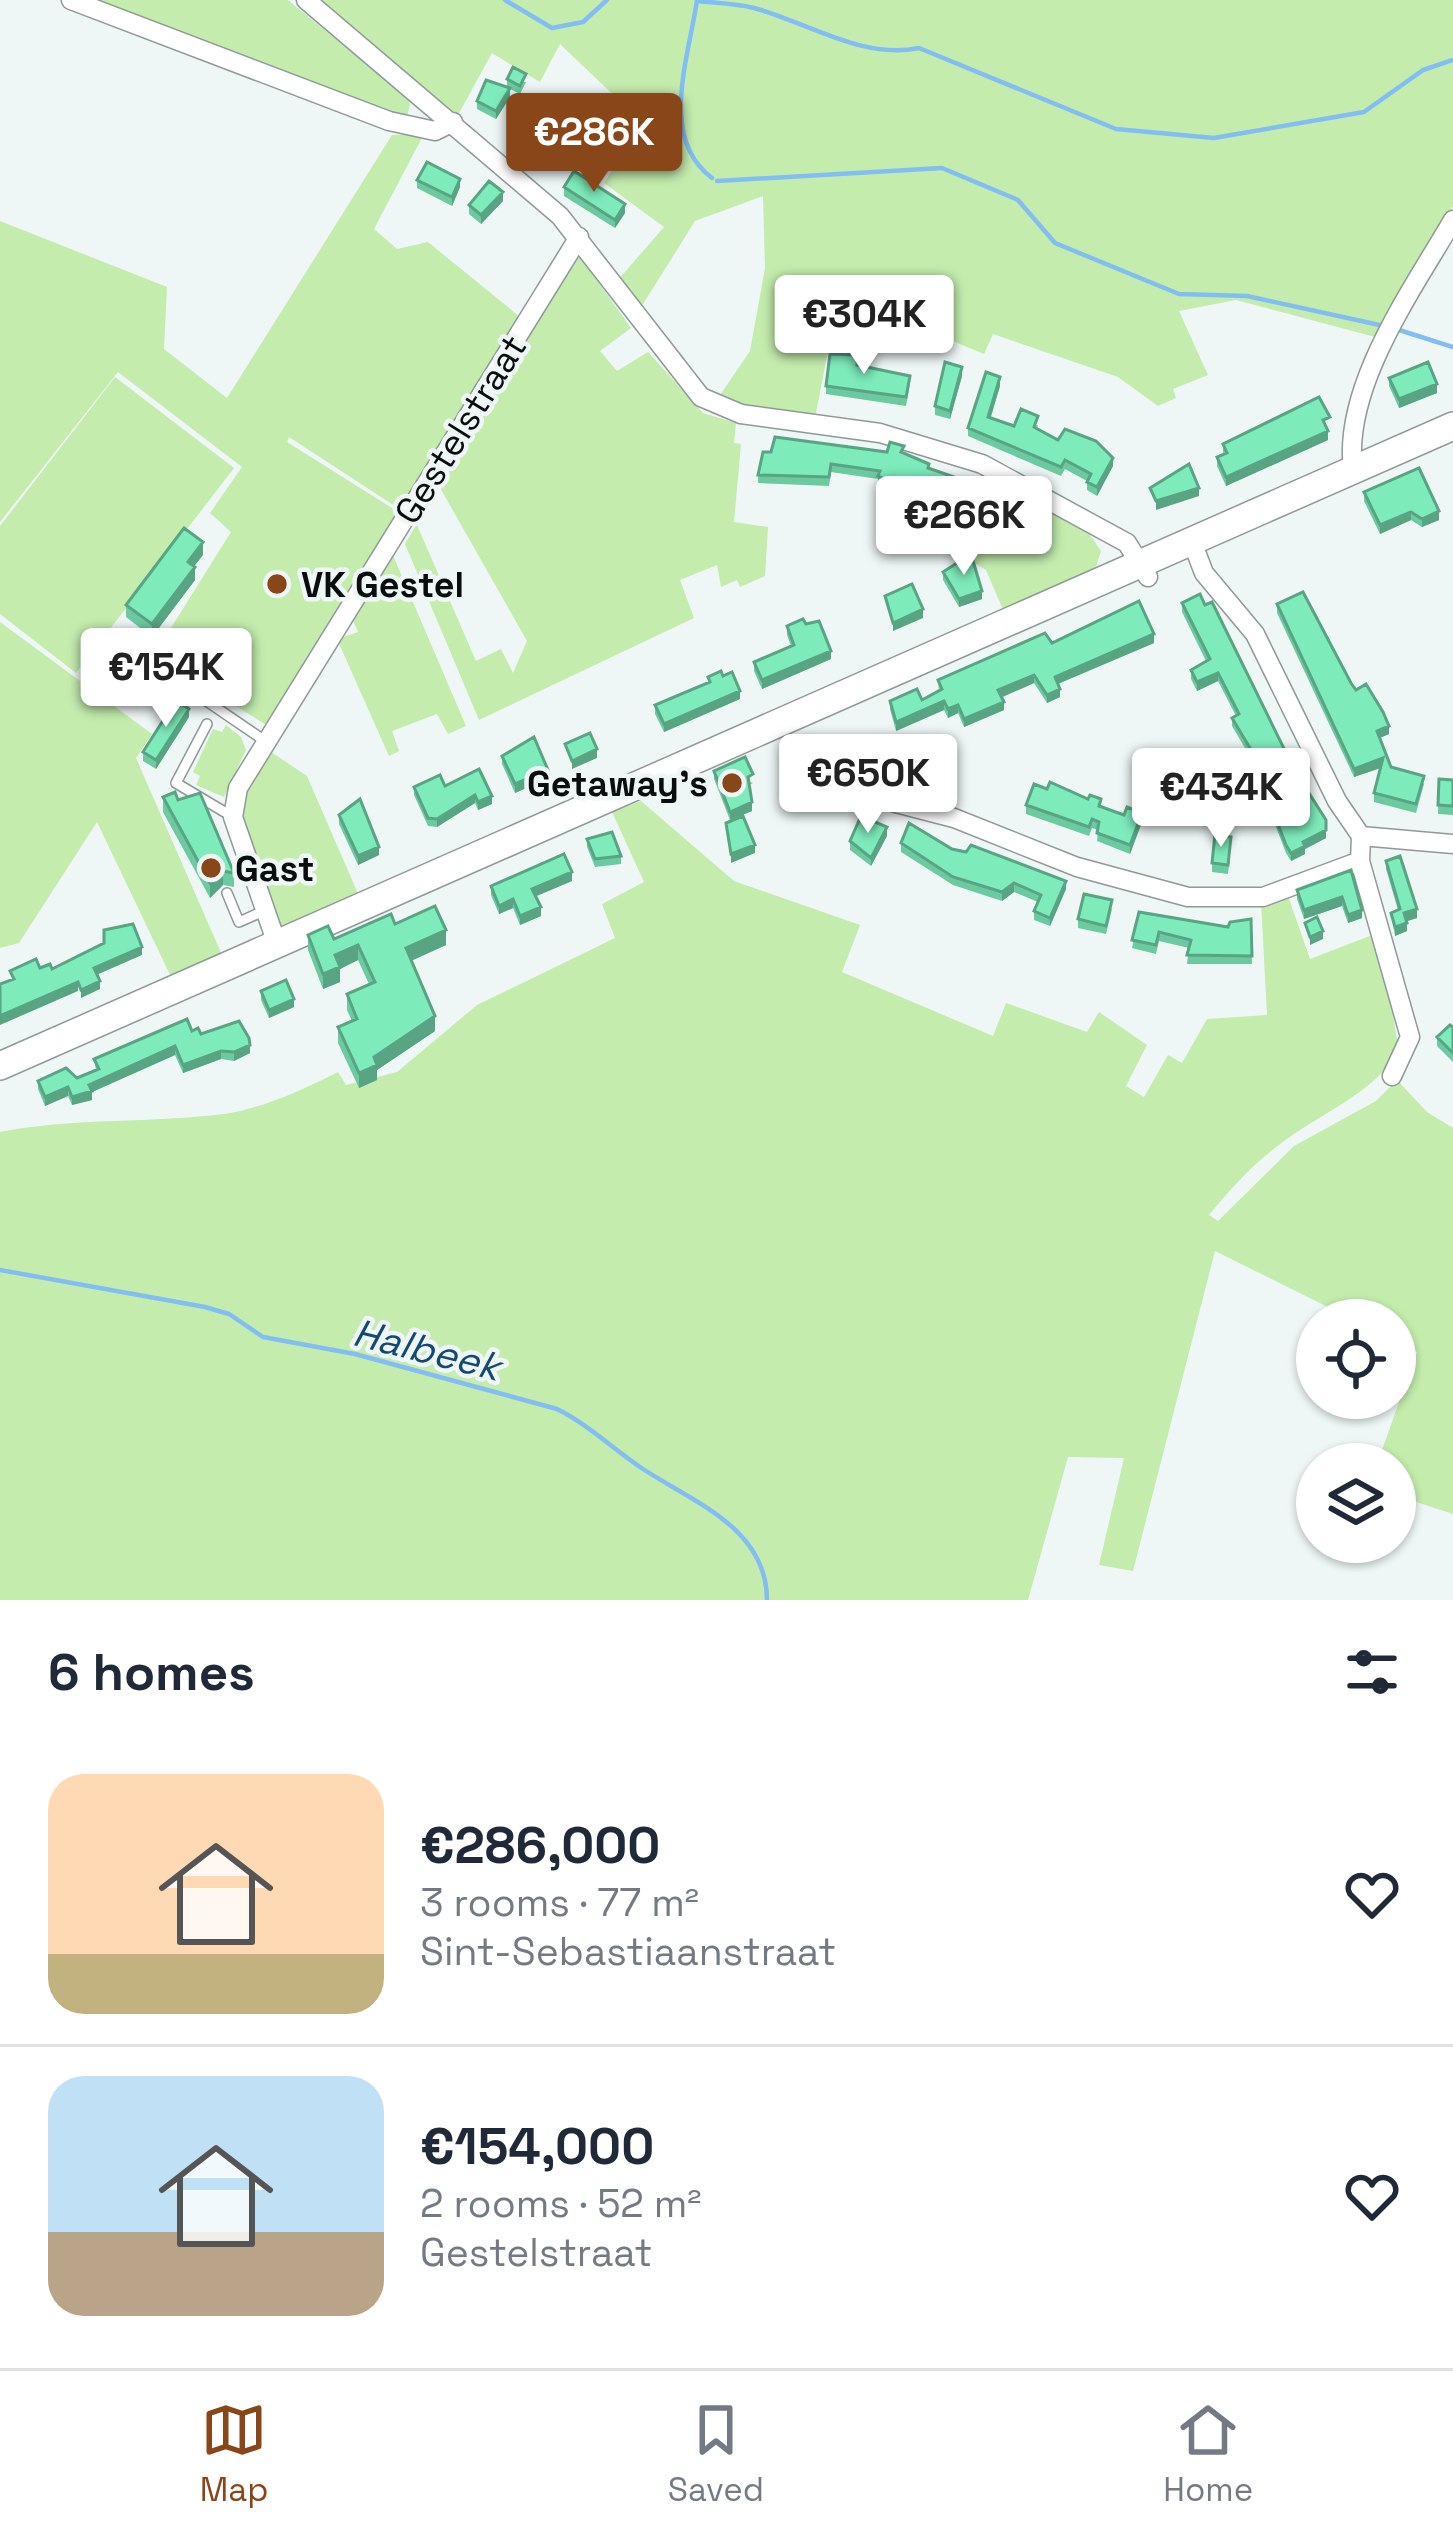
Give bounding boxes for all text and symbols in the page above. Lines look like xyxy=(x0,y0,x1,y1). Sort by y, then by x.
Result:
pin: €286K xyxy=(510,93,678,195)
text: €286K xyxy=(533,107,655,156)
pin: €304K xyxy=(780,275,948,377)
text: €304K xyxy=(802,289,926,338)
street label: Gestelstraat xyxy=(384,326,537,533)
pin: €266K xyxy=(880,476,1048,578)
text: €266K xyxy=(903,490,1025,539)
place label: VK Gestel xyxy=(301,562,464,608)
marker: VK Gestel xyxy=(264,571,290,597)
pin: €154K xyxy=(82,628,250,730)
text: €154K xyxy=(108,642,224,691)
pin: €650K xyxy=(784,734,952,836)
text: €650K xyxy=(806,748,930,797)
pin: €434K xyxy=(1137,748,1305,850)
place label: Getaway's xyxy=(527,761,708,807)
text: €434K xyxy=(1159,762,1283,811)
marker: Getaway's xyxy=(719,770,745,796)
place label: Gast xyxy=(235,846,314,892)
marker: Gast xyxy=(198,855,224,881)
map controls xyxy=(1296,1299,1416,1563)
button: locate xyxy=(1296,1299,1416,1419)
water label: Halbeek xyxy=(348,1308,509,1392)
button: layers xyxy=(1296,1443,1416,1563)
icon: filters xyxy=(1339,1639,1405,1705)
text: 6 homes xyxy=(48,1640,255,1705)
text: €286,000 xyxy=(420,1813,660,1878)
icon: home xyxy=(144,1822,288,1966)
icon: heart xyxy=(1339,1861,1405,1927)
text: 3 rooms · 77 m² xyxy=(420,1878,699,1927)
text: Sint-Sebastiaanstraat xyxy=(420,1927,836,1976)
text: €154,000 xyxy=(420,2114,654,2179)
icon: home xyxy=(144,2124,288,2268)
icon: heart xyxy=(1339,2163,1405,2229)
text: 2 rooms · 52 m² xyxy=(420,2179,702,2228)
text: Gestelstraat xyxy=(420,2228,652,2277)
tab: Map xyxy=(200,2397,268,2511)
tab: Saved xyxy=(668,2397,764,2511)
tab: Home xyxy=(1163,2397,1253,2511)

